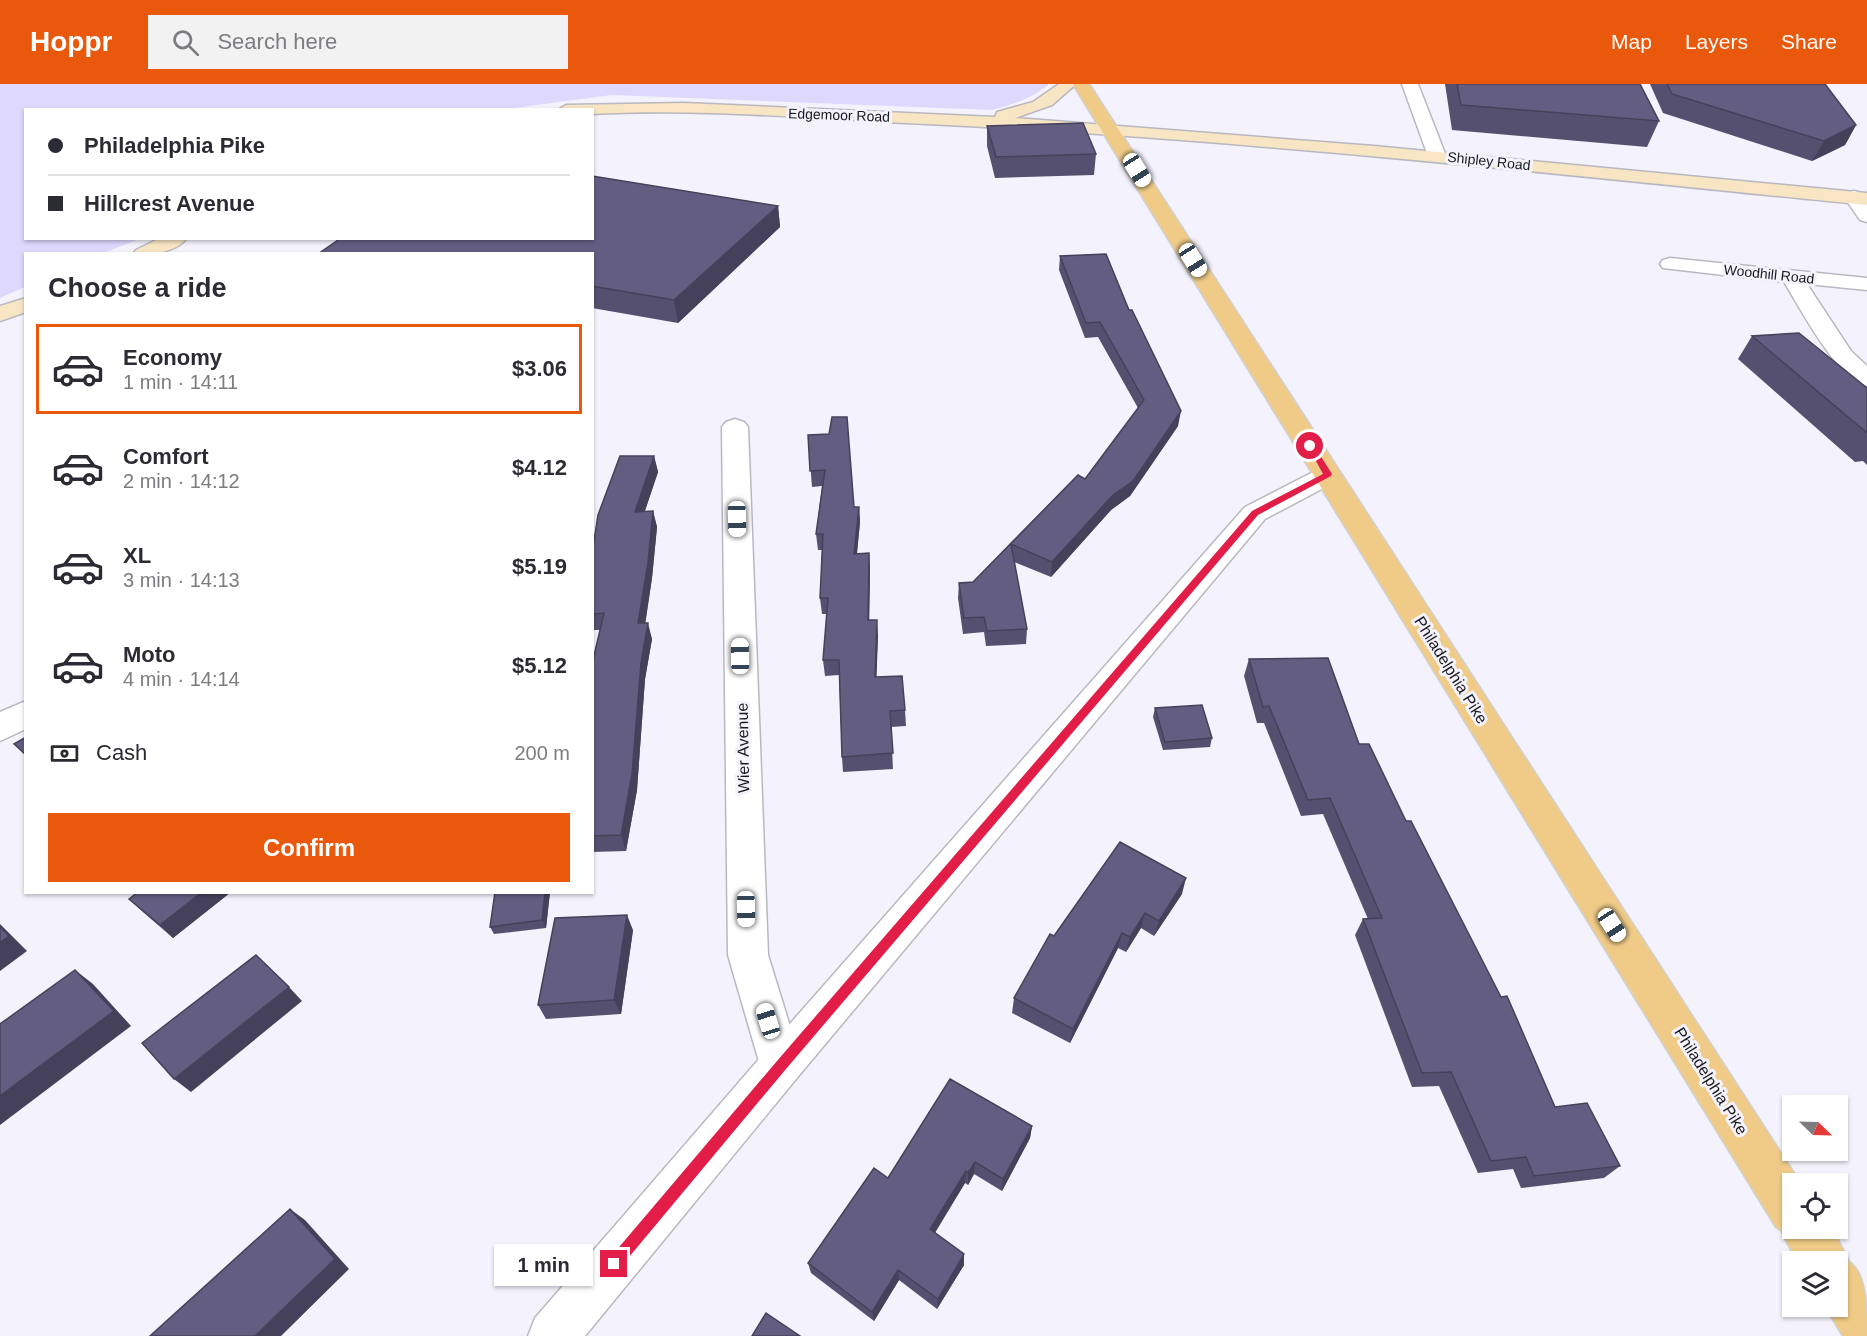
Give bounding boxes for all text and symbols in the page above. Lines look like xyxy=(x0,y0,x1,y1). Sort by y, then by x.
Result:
search box xyxy=(148,15,568,69)
text: Hoppr xyxy=(30,26,112,57)
icon: search xyxy=(169,26,202,59)
text: Search here xyxy=(217,29,337,54)
text: Map xyxy=(1611,30,1652,53)
text: Layers xyxy=(1685,30,1748,53)
text: Share xyxy=(1781,30,1837,53)
street label: Edgemoor Road xyxy=(788,105,890,125)
text: Philadelphia Pike xyxy=(84,133,265,158)
street label: Shipley Road xyxy=(1447,149,1531,173)
car xyxy=(1120,150,1154,190)
text: Hillcrest Avenue xyxy=(84,191,255,216)
car xyxy=(1176,240,1210,280)
street label: Woodhill Road xyxy=(1723,261,1815,287)
text: Choose a ride xyxy=(48,273,227,303)
icon: car xyxy=(51,342,105,396)
text: Economy xyxy=(123,345,222,370)
text: $3.06 xyxy=(512,356,567,381)
text: 1 min · 14:11 xyxy=(123,371,238,393)
route start xyxy=(1296,432,1323,459)
icon: car xyxy=(51,441,105,495)
text: Comfort xyxy=(123,444,209,469)
text: $4.12 xyxy=(512,455,567,480)
text: 2 min · 14:12 xyxy=(123,470,240,492)
car xyxy=(728,501,746,537)
icon: car xyxy=(51,540,105,594)
text: XL xyxy=(123,543,151,568)
text: $5.19 xyxy=(512,554,567,579)
text: 3 min · 14:13 xyxy=(123,569,240,591)
street label: Philadelphia Pike xyxy=(1411,613,1491,727)
car xyxy=(731,638,749,674)
icon: car xyxy=(51,639,105,693)
text: Moto xyxy=(123,642,176,667)
text: $5.12 xyxy=(512,653,567,678)
text: 4 min · 14:14 xyxy=(123,668,240,690)
street label: Wier Avenue xyxy=(734,703,752,793)
icon: cash xyxy=(48,737,81,770)
text: Cash xyxy=(96,740,147,765)
text: 200 m xyxy=(514,742,570,764)
button: Confirm xyxy=(48,813,570,882)
car xyxy=(737,891,755,927)
car xyxy=(1595,905,1629,945)
car xyxy=(754,1001,782,1041)
street label: Philadelphia Pike xyxy=(1671,1024,1751,1138)
north arrow xyxy=(1782,1095,1848,1161)
map controls xyxy=(1782,1095,1848,1317)
button: locate xyxy=(1782,1173,1848,1239)
callout: 1 min xyxy=(494,1243,593,1285)
route end xyxy=(600,1250,627,1277)
button: layers xyxy=(1782,1251,1848,1317)
text: 1 min xyxy=(517,1254,570,1276)

